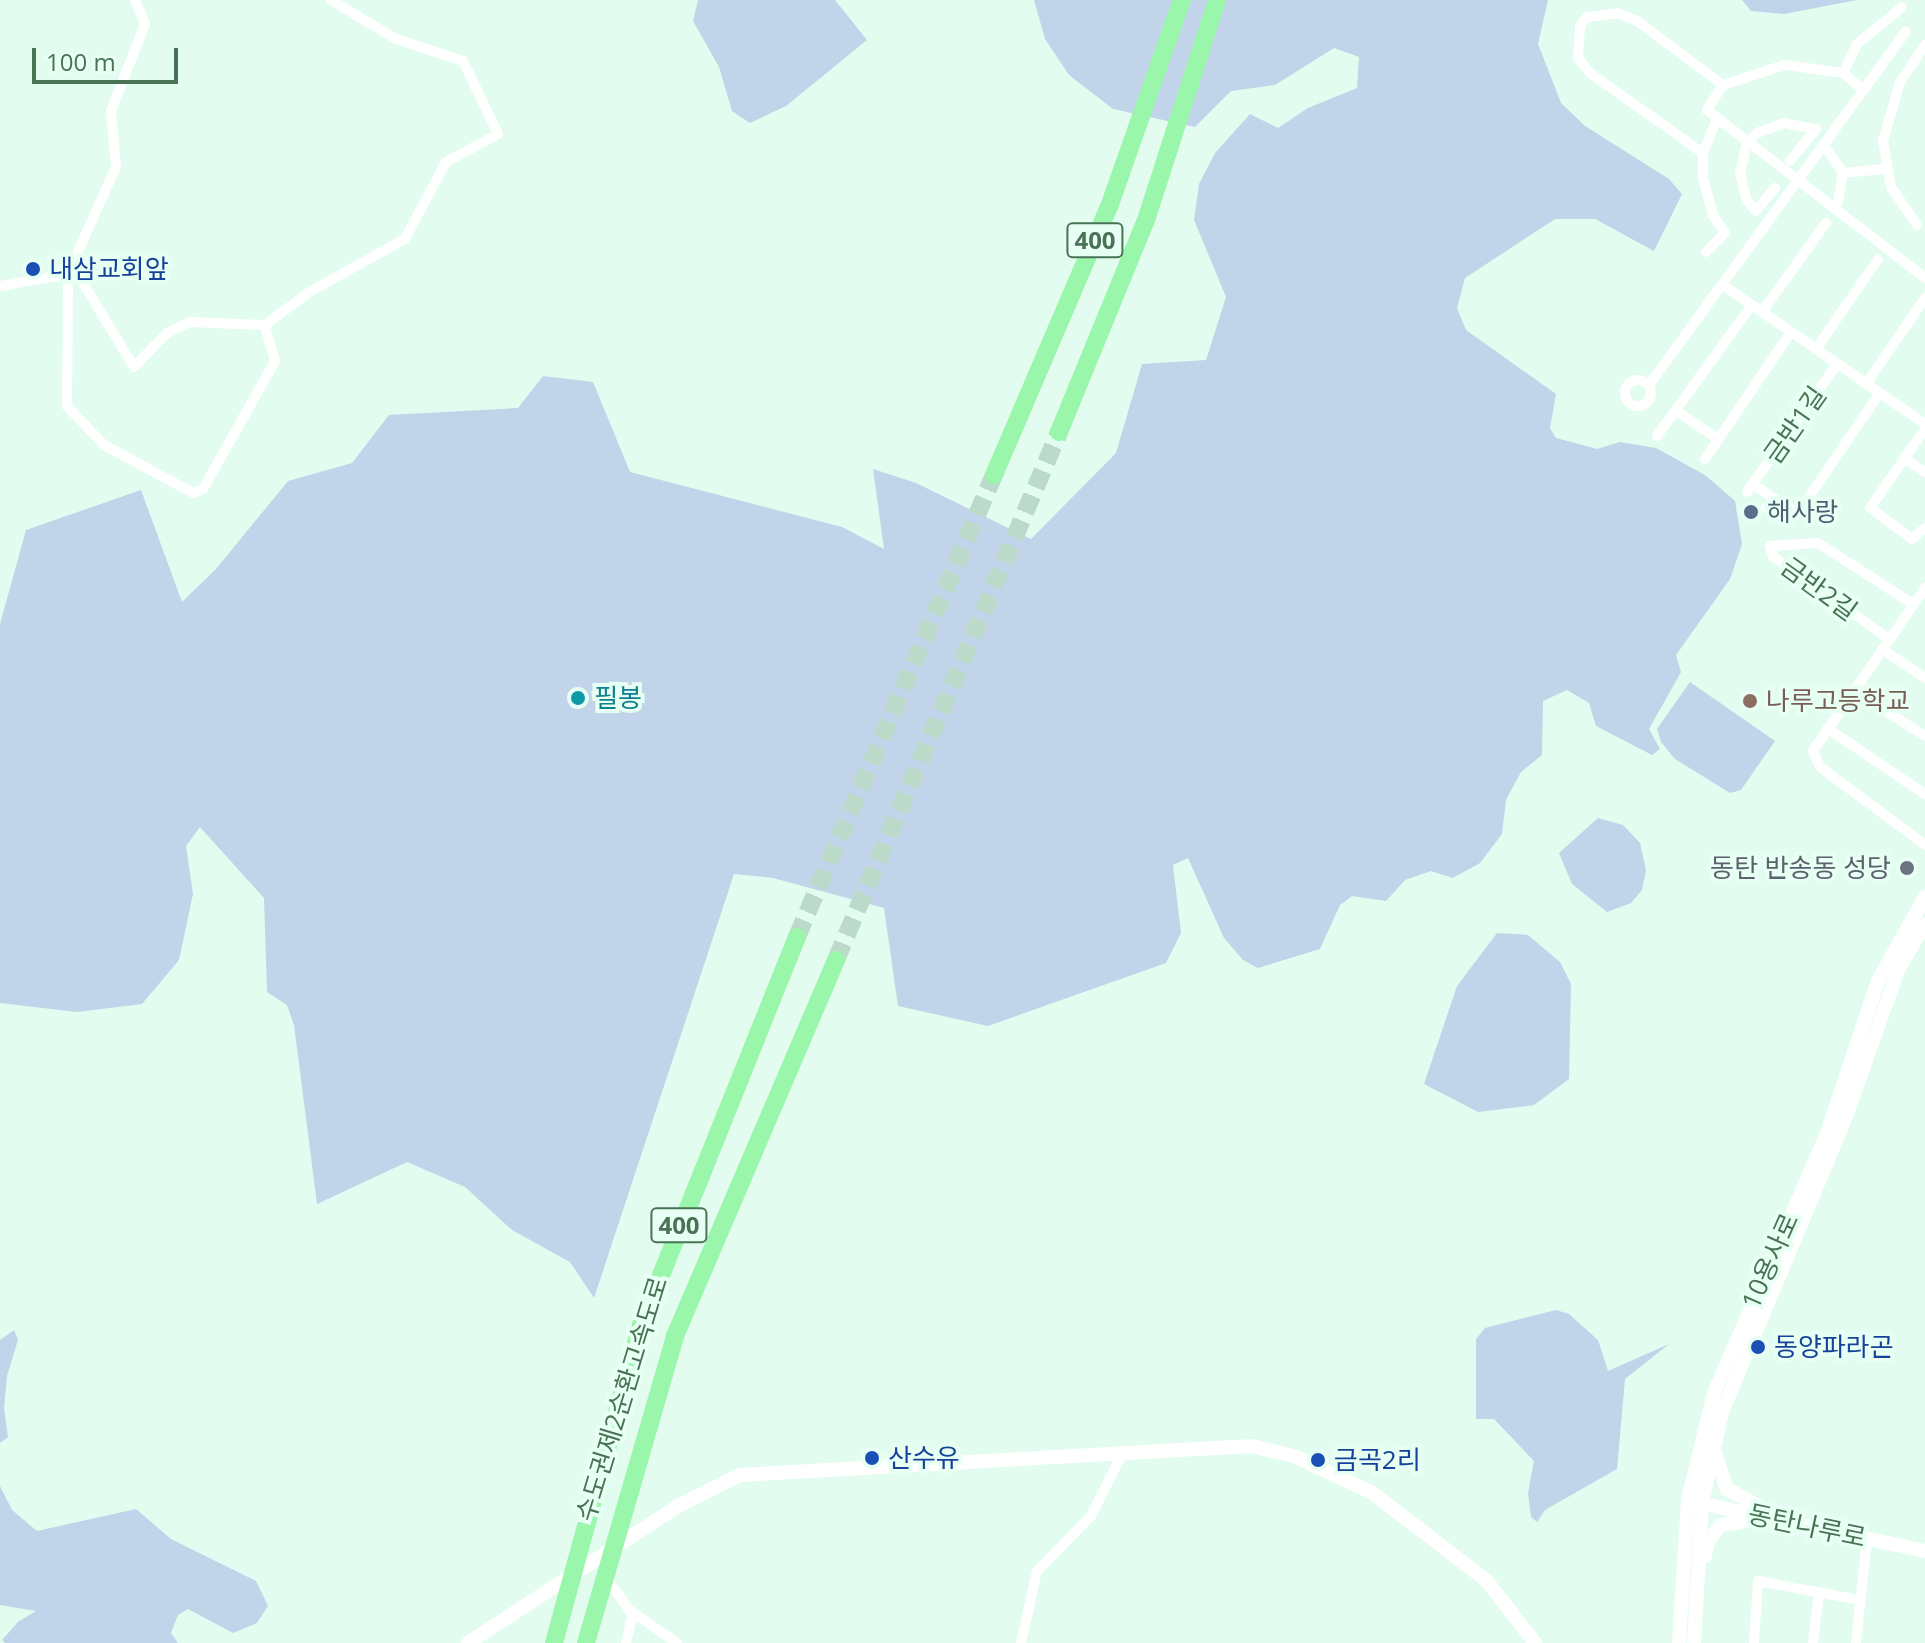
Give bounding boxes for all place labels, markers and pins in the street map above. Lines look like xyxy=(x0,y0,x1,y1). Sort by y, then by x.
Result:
place label: 내삼교회앞 xyxy=(49,253,169,285)
marker: 내삼교회앞 xyxy=(24,260,42,278)
place label: 해사랑 xyxy=(1767,496,1839,528)
marker: 해사랑 xyxy=(1742,503,1760,521)
place label: 필봉 xyxy=(594,682,642,714)
place label: 나루고등학교 xyxy=(1766,685,1910,717)
marker: 필봉 xyxy=(569,689,587,707)
marker: 나루고등학교 xyxy=(1741,692,1759,710)
place label: 동탄 반송동 성당 xyxy=(1710,852,1891,884)
marker: 동탄 반송동 성당 xyxy=(1898,859,1916,877)
place label: 동양파라곤 xyxy=(1774,1331,1894,1363)
marker: 동양파라곤 xyxy=(1749,1338,1767,1356)
place label: 산수유 xyxy=(888,1442,960,1474)
place label: 금곡2리 xyxy=(1334,1444,1421,1476)
marker: 산수유 xyxy=(863,1449,881,1467)
marker: 금곡2리 xyxy=(1309,1451,1327,1469)

